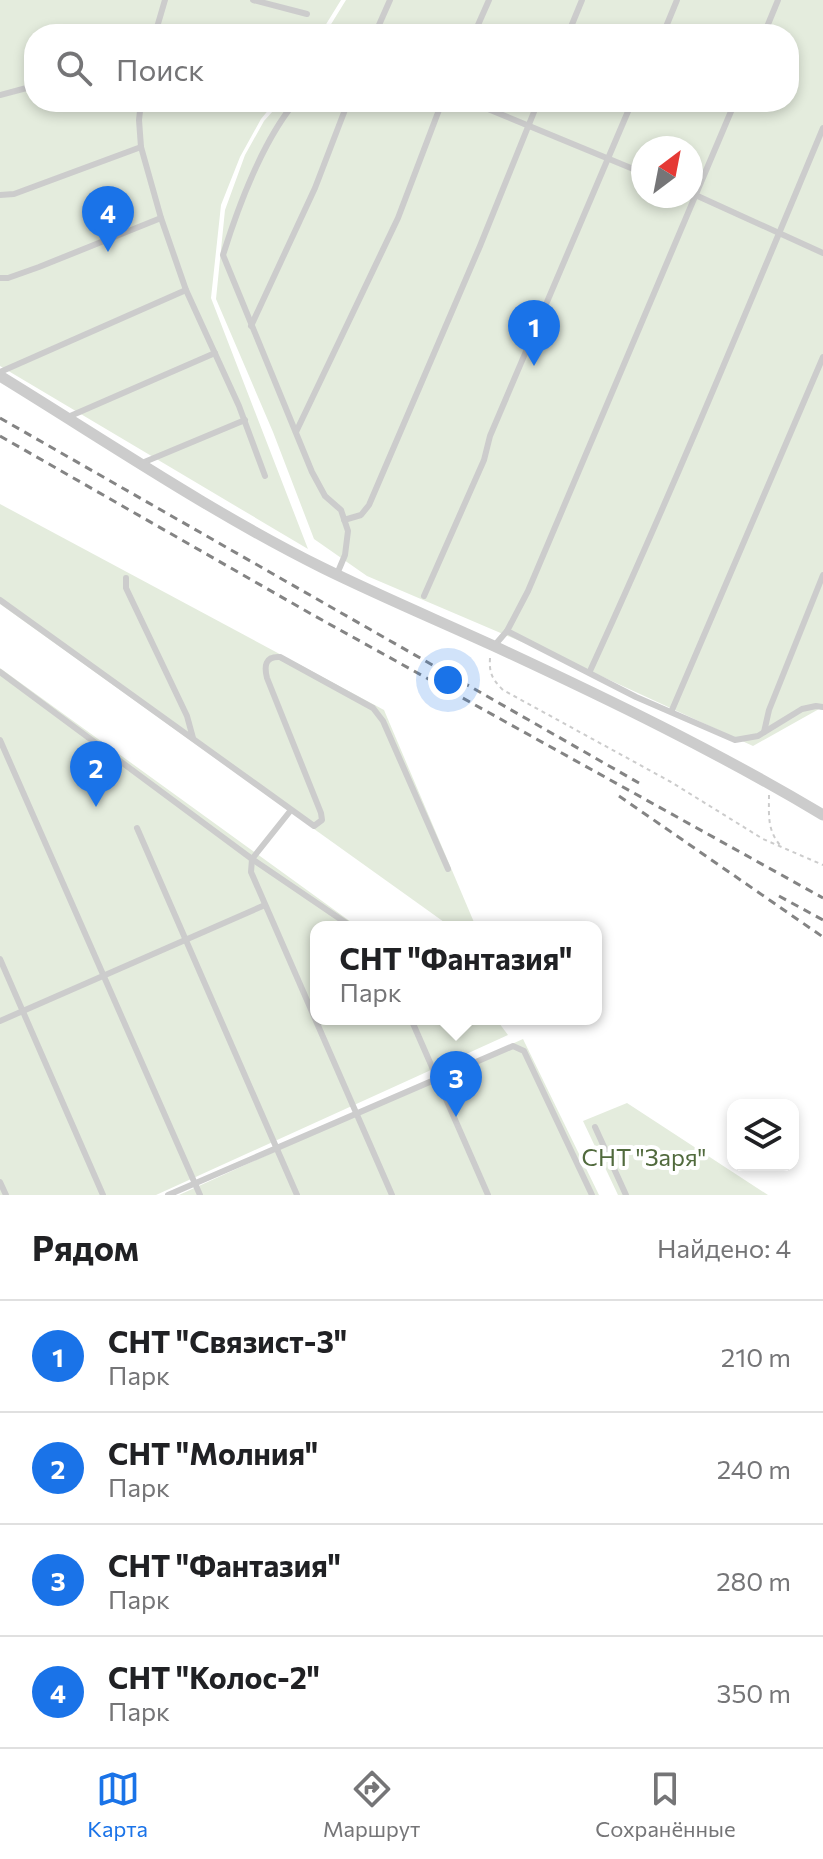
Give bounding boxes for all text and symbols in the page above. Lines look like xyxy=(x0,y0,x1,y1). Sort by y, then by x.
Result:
search box xyxy=(24,24,799,112)
icon: search xyxy=(52,46,96,90)
text: Поиск xyxy=(116,50,204,87)
north arrow xyxy=(631,136,703,208)
pin: 4 xyxy=(82,186,134,252)
pin: 1 xyxy=(508,300,560,366)
your location xyxy=(428,660,468,700)
pin: 2 xyxy=(70,741,122,807)
popup xyxy=(310,921,602,1025)
text: СНТ "Фантазия" xyxy=(340,939,572,976)
text: Парк xyxy=(340,976,402,1007)
pin: 3 xyxy=(430,1051,482,1117)
map controls xyxy=(727,1099,799,1171)
button: layers xyxy=(727,1099,799,1171)
park label: СНТ "Заря" xyxy=(581,1142,707,1171)
text: Рядом xyxy=(32,1226,139,1268)
text: Найдено: 4 xyxy=(657,1232,791,1263)
text: СНТ "Связист-3" xyxy=(108,1322,347,1359)
text: 1 xyxy=(52,1341,64,1372)
text: 210 m xyxy=(721,1341,791,1372)
text: Парк xyxy=(108,1359,170,1390)
text: СНТ "Молния" xyxy=(108,1434,318,1471)
text: 2 xyxy=(51,1453,65,1484)
text: 240 m xyxy=(717,1453,791,1484)
text: Парк xyxy=(108,1471,170,1502)
text: СНТ "Фантазия" xyxy=(108,1546,341,1583)
text: 3 xyxy=(50,1565,66,1596)
text: 280 m xyxy=(716,1565,791,1596)
text: Парк xyxy=(108,1583,170,1614)
text: СНТ "Колос-2" xyxy=(108,1658,320,1695)
text: 4 xyxy=(50,1677,66,1708)
text: 350 m xyxy=(717,1677,791,1708)
text: Парк xyxy=(108,1695,170,1726)
tab: Карта xyxy=(87,1767,148,1842)
tab: Маршрут xyxy=(323,1767,420,1842)
tab: Сохранённые xyxy=(595,1767,736,1842)

